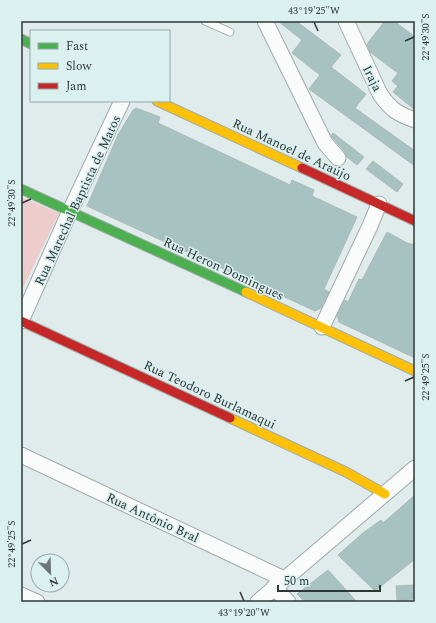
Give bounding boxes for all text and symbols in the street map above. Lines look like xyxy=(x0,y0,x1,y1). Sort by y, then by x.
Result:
text: 43°19'25"W xyxy=(288,3,340,19)
text: 22°49'30"S xyxy=(418,13,434,61)
legend xyxy=(30,30,170,102)
text: Fast xyxy=(66,37,88,56)
text: Slow xyxy=(66,57,92,76)
street label: Iraja xyxy=(357,62,387,96)
text: Jam xyxy=(66,77,87,96)
street label: Rua Marechal Baptista de Matos xyxy=(29,112,126,289)
street label: Rua Manoel de Araújo xyxy=(229,114,354,186)
text: 22°49'30"S xyxy=(4,179,20,227)
street label: Rua Heron Domingues xyxy=(160,232,287,306)
text: 22°49'25"S xyxy=(418,353,434,401)
street label: Rua Teodoro Burlamaqui xyxy=(140,355,279,434)
street label: Rua Antônio Bral xyxy=(103,488,202,548)
text: 22°49'25"S xyxy=(4,520,20,568)
north arrow xyxy=(30,553,70,593)
scale bar xyxy=(278,567,380,593)
text: N xyxy=(46,572,61,591)
text: 50 m xyxy=(284,572,309,591)
text: 43°19'20"W xyxy=(218,605,270,621)

